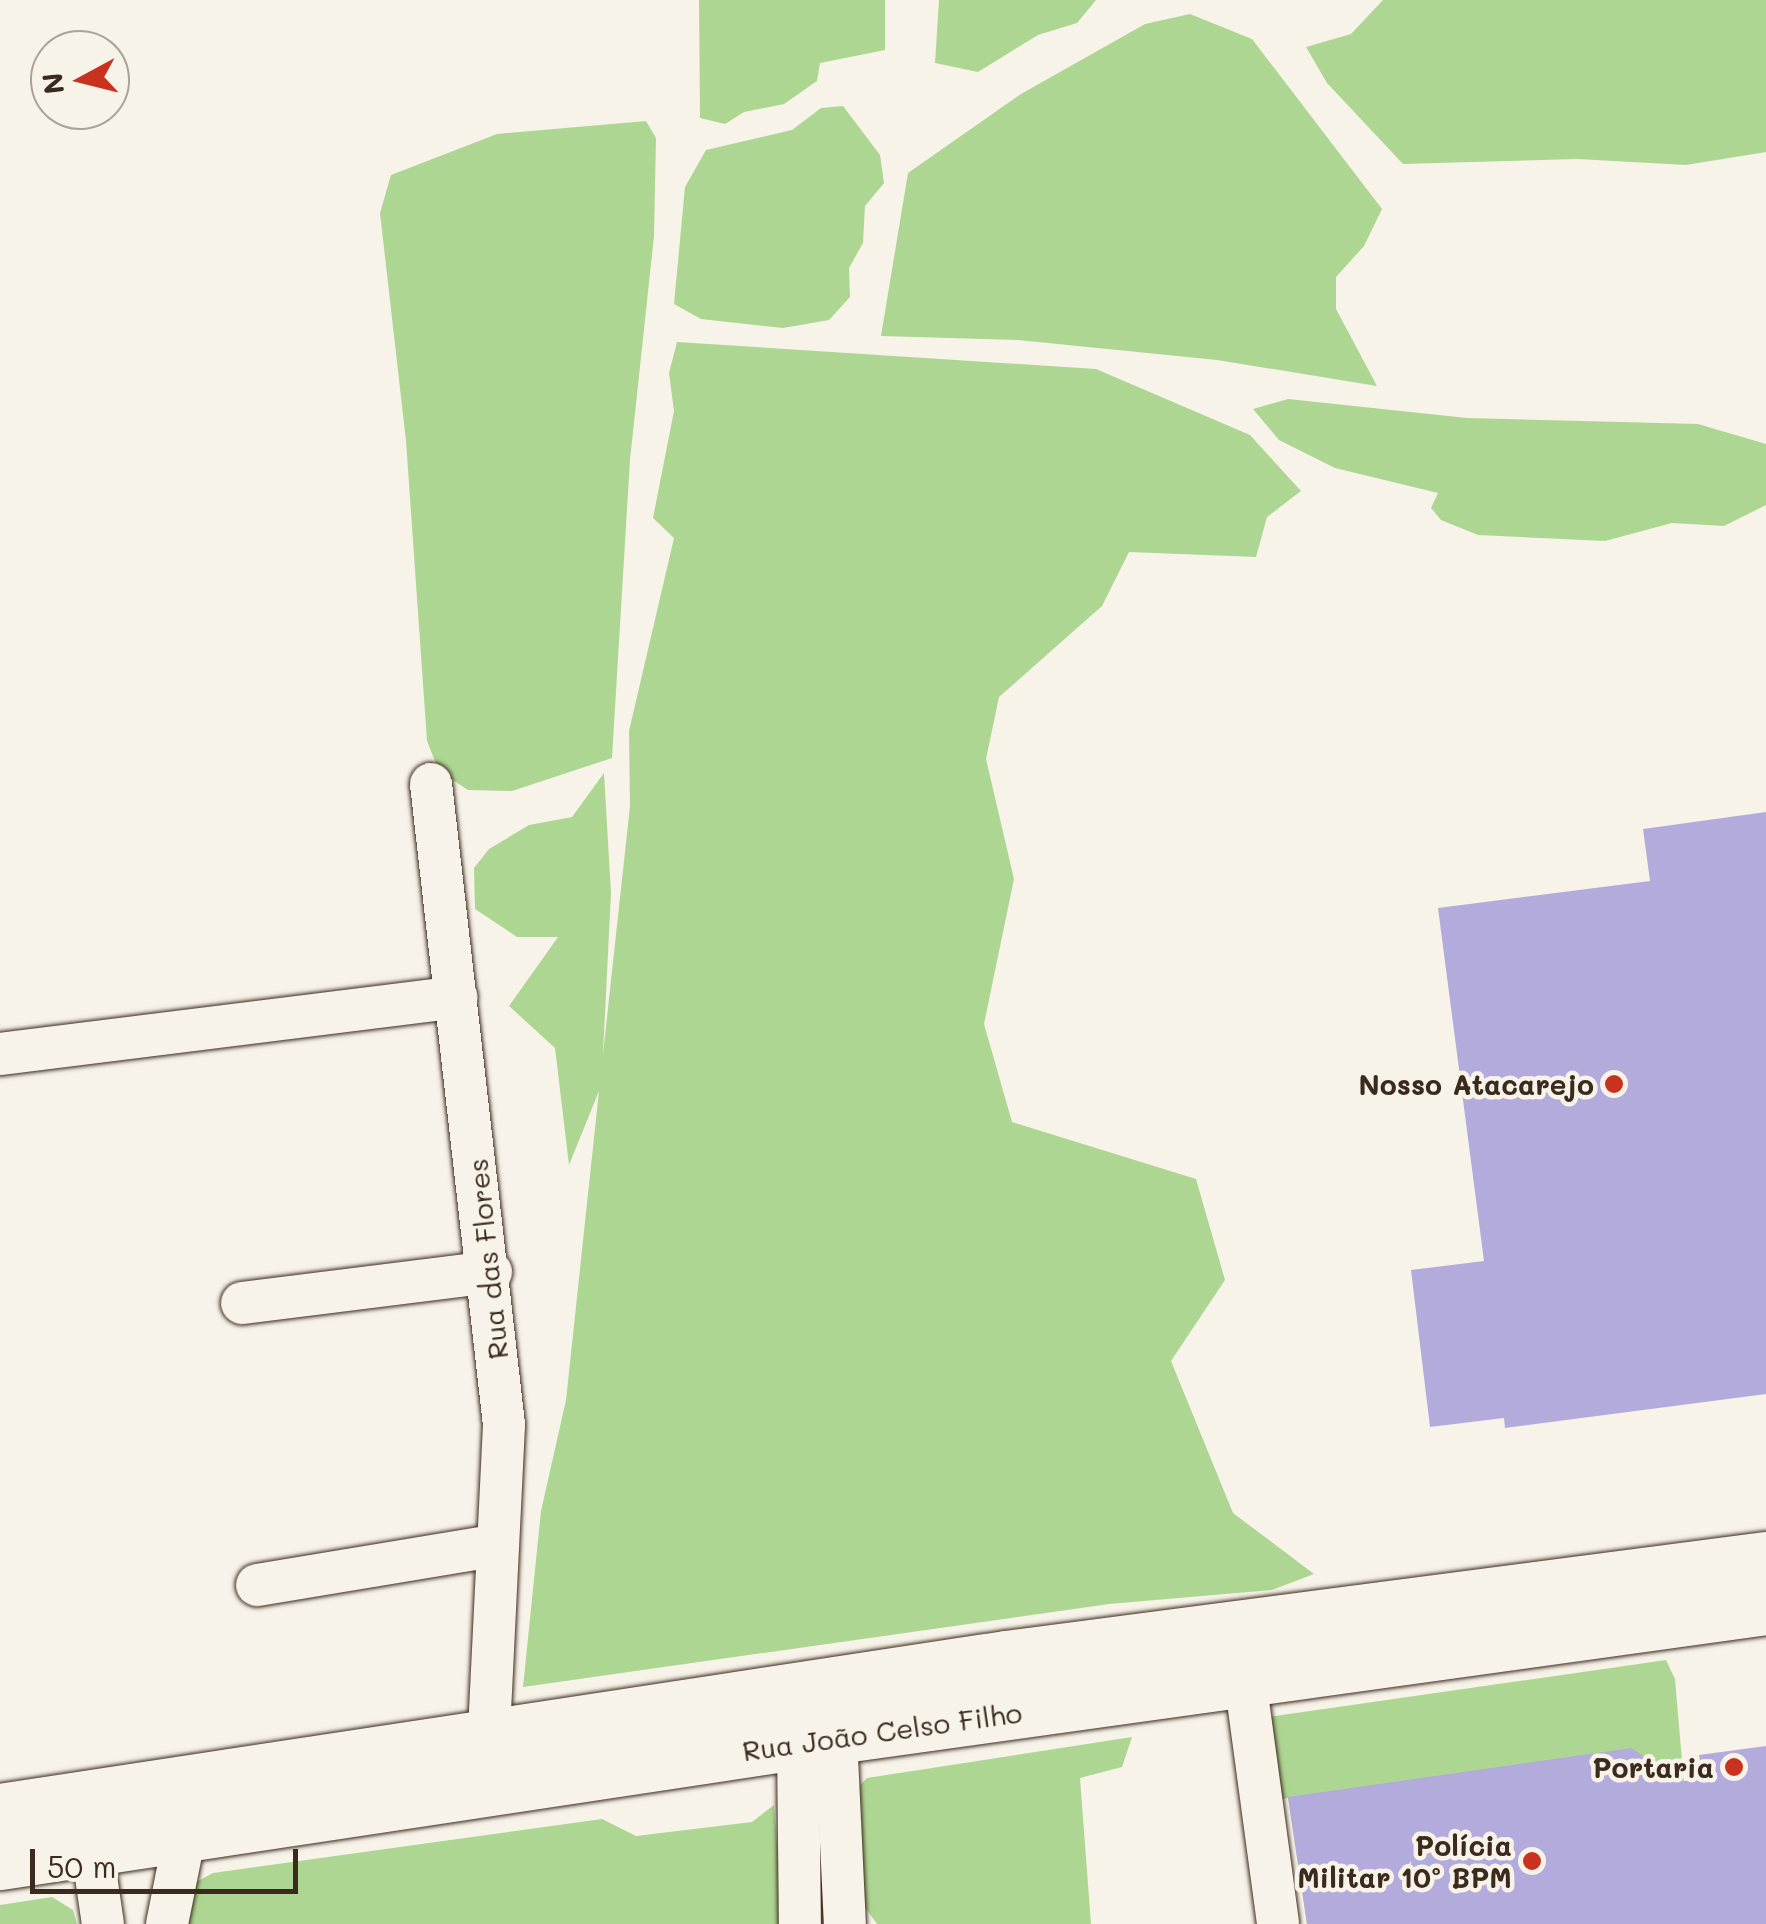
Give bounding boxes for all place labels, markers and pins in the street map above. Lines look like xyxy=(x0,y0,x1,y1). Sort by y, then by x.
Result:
place label: Nosso Atacarejo xyxy=(1359,1067,1594,1101)
marker: Nosso Atacarejo xyxy=(1603,1073,1625,1095)
place label: Portaria xyxy=(1592,1750,1714,1784)
marker: Portaria xyxy=(1723,1756,1745,1778)
place label: Polícia Militar 10º BPM xyxy=(1297,1828,1512,1894)
marker: Polícia Militar 10º BPM xyxy=(1521,1850,1543,1872)

